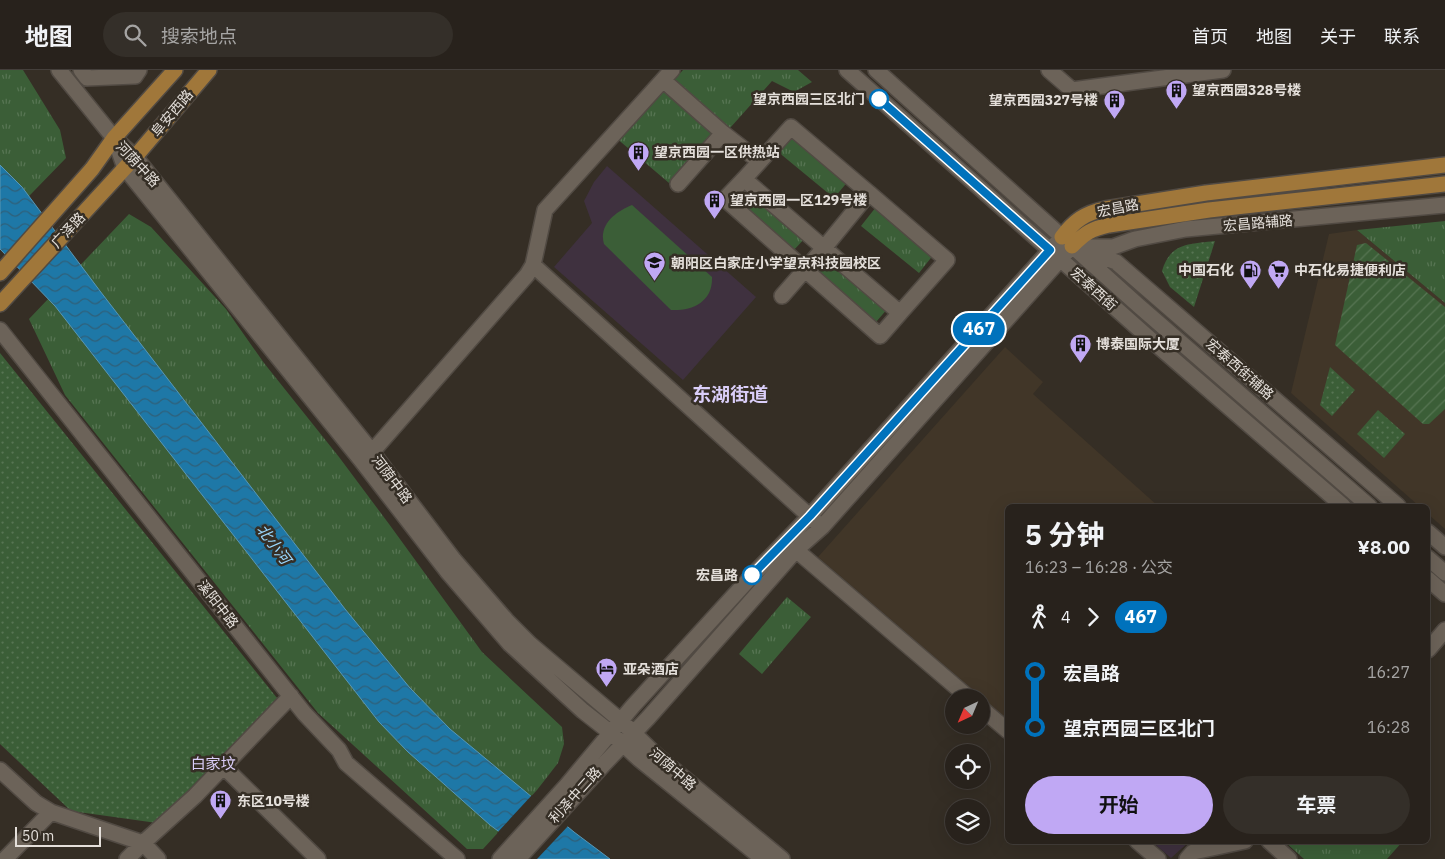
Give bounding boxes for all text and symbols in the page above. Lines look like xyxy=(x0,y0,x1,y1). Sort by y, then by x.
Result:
search box xyxy=(103,12,453,57)
text: 地图 xyxy=(25,20,73,52)
icon: search xyxy=(121,21,149,49)
text: 搜索地点 xyxy=(161,24,237,48)
text: 首页 xyxy=(1192,25,1228,48)
text: 地图 xyxy=(1256,25,1292,48)
text: 关于 xyxy=(1320,25,1356,48)
text: 联系 xyxy=(1384,25,1420,48)
building icon: 望京西园328号楼 xyxy=(1164,78,1188,109)
place label: 望京西园328号楼 xyxy=(1192,81,1301,99)
street label: 阜安西路 xyxy=(147,86,197,140)
building icon: 望京西园327号楼 xyxy=(1102,88,1126,119)
marker: 望京西园三区北门 xyxy=(869,89,889,109)
place label: 望京西园三区北门 xyxy=(753,90,865,108)
place label: 望京西园327号楼 xyxy=(989,91,1098,109)
street label: 河荫中路 xyxy=(112,137,164,191)
building icon: 望京西园一区供热站 xyxy=(626,140,650,171)
place label: 望京西园一区供热站 xyxy=(654,143,780,161)
building icon: 望京西园一区129号楼 xyxy=(702,188,726,219)
place label: 望京西园一区129号楼 xyxy=(730,191,867,209)
street label: 宏昌路 xyxy=(1096,195,1140,221)
street label: 广泽路 xyxy=(47,209,89,251)
street label: 宏昌路辅路 xyxy=(1222,211,1294,235)
school or university icon: 朝阳区白家庄小学望京科技园校区 xyxy=(643,251,667,282)
place label: 朝阳区白家庄小学望京科技园校区 xyxy=(671,254,881,272)
fuel station icon: 中国石化 xyxy=(1238,258,1262,289)
supermarket icon: 中石化易捷便利店 xyxy=(1266,258,1290,289)
place label: 中国石化 xyxy=(1178,261,1234,279)
place label: 中石化易捷便利店 xyxy=(1294,261,1406,279)
street label: 宏泰西街 xyxy=(1067,264,1121,314)
line badge: 467 xyxy=(950,313,1008,345)
text: 467 xyxy=(963,317,995,340)
building icon: 博泰国际大厦 xyxy=(1068,332,1092,363)
place label: 博泰国际大厦 xyxy=(1096,335,1180,353)
street label: 宏泰西街辅路 xyxy=(1202,335,1278,403)
district label: 东湖街道 xyxy=(692,382,768,406)
street label: 河荫中路 xyxy=(368,451,416,507)
text: 5 分钟 xyxy=(1025,516,1104,553)
water label: 北小河 xyxy=(253,520,297,570)
text: ¥8.00 xyxy=(1358,535,1410,559)
text: 16:23 – 16:28 · 公交 xyxy=(1025,557,1173,577)
marker: 宏昌路 xyxy=(742,565,762,585)
place label: 宏昌路 xyxy=(696,566,738,584)
street label: 溪阳中路 xyxy=(194,576,242,632)
icon: walk xyxy=(1025,603,1053,631)
icon: forward xyxy=(1079,603,1107,631)
text: 467 xyxy=(1125,605,1157,628)
text: 4 xyxy=(1061,607,1071,627)
hotel icon: 亚朵酒店 xyxy=(595,657,619,688)
place label: 亚朵酒店 xyxy=(623,660,679,678)
text: 宏昌路 xyxy=(1063,661,1120,685)
text: 16:27 xyxy=(1367,662,1410,682)
north arrow xyxy=(945,689,990,734)
map controls xyxy=(945,689,990,844)
text: 望京西园三区北门 xyxy=(1063,716,1215,740)
text: 16:28 xyxy=(1367,717,1410,737)
street label: 河荫中路 xyxy=(646,744,700,794)
button: locate xyxy=(945,744,990,789)
district label: 白家坟 xyxy=(190,754,236,773)
street label: 利泽中二路 xyxy=(545,763,605,827)
button: 开始 xyxy=(1025,776,1213,834)
button: 车票 xyxy=(1223,776,1410,834)
building icon: 东区10号楼 xyxy=(209,789,233,820)
place label: 东区10号楼 xyxy=(237,792,310,810)
button: layers xyxy=(945,799,990,844)
scale bar xyxy=(15,824,101,847)
text: 50 m xyxy=(22,827,54,845)

